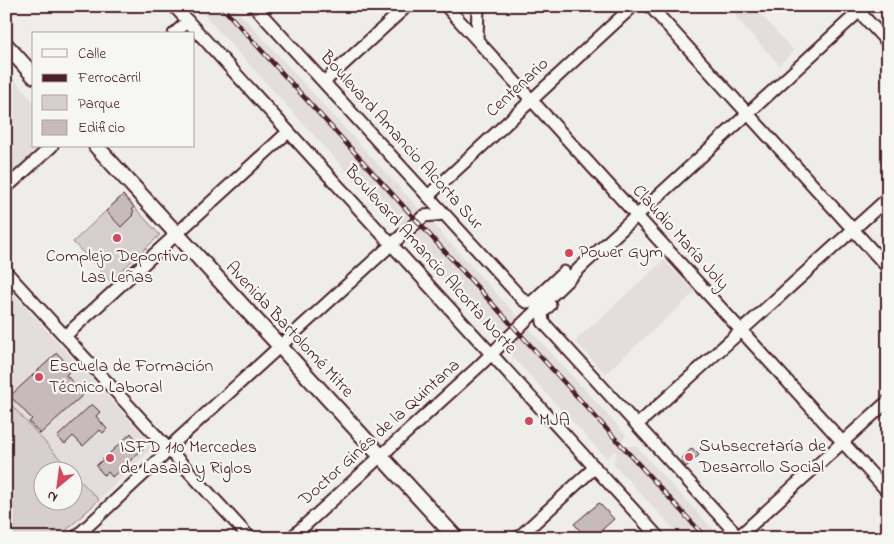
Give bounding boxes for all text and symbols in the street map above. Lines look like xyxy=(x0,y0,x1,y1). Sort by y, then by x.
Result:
legend xyxy=(32,32,195,148)
text: Calle xyxy=(78,43,106,65)
street label: Boulevard Amancio Alcorta Sur xyxy=(313,45,489,237)
street label: Centenario xyxy=(481,52,555,124)
text: Ferrocarril xyxy=(77,67,141,89)
text: Parque xyxy=(78,93,120,115)
text: Edificio xyxy=(78,117,125,139)
street label: Boulevard Amancio Alcorta Norte xyxy=(337,159,523,361)
street label: Claudio María Joly xyxy=(625,179,735,297)
marker: Complejo Deportivo Las Leñas xyxy=(111,232,123,244)
place label: Power Gym xyxy=(579,240,663,266)
place label: Complejo Deportivo Las Leñas xyxy=(46,244,188,291)
marker: Power Gym xyxy=(563,247,575,259)
street label: Avenida Bartolomé Mitre xyxy=(219,256,360,405)
street label: Doctor Ginés de la Quintana xyxy=(293,353,467,513)
place label: Escuela de Formación Técnico Laboral xyxy=(49,354,214,401)
marker: Escuela de Formación Técnico Laboral xyxy=(33,371,45,383)
place label: MJA xyxy=(539,408,570,434)
marker: MJA xyxy=(523,415,535,427)
place label: Subsecretaría de Desarrollo Social xyxy=(698,434,827,481)
place label: ISFD 110 Mercedes de Lasala y Riglos xyxy=(120,435,257,483)
marker: Subsecretaría de Desarrollo Social xyxy=(683,451,695,463)
marker: ISFD 110 Mercedes de Lasala y Riglos xyxy=(104,452,116,464)
north arrow xyxy=(32,462,82,512)
text: N xyxy=(43,485,62,508)

